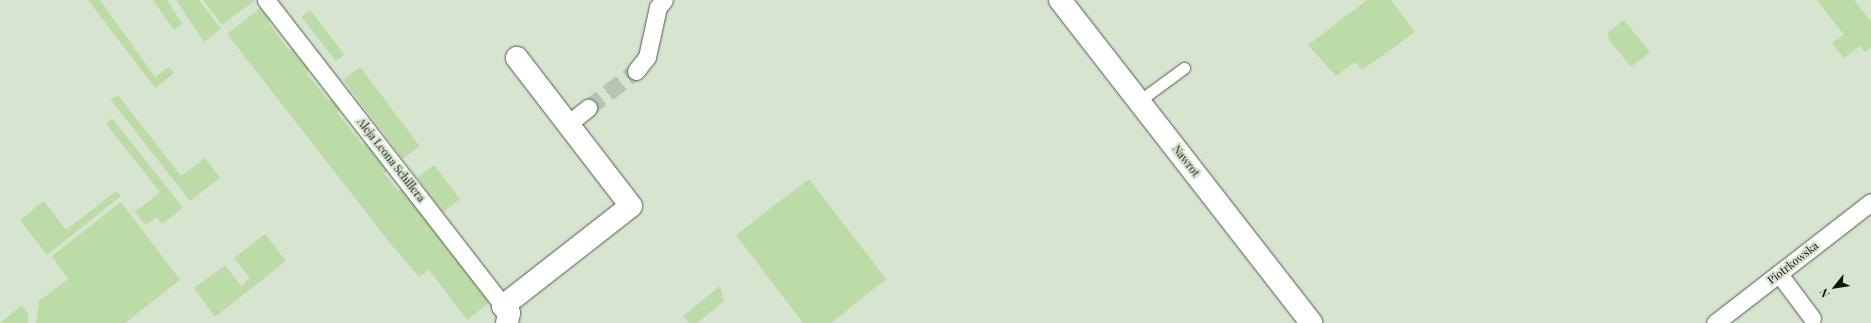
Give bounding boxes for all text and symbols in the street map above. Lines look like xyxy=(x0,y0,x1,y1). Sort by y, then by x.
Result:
street label: Aleja Leona Schillera xyxy=(354,115,428,205)
street label: Nawrot xyxy=(1170,143,1202,179)
street label: Piotrkowska xyxy=(1765,239,1821,287)
north arrow xyxy=(1815,267,1855,307)
text: N xyxy=(1816,286,1833,300)

